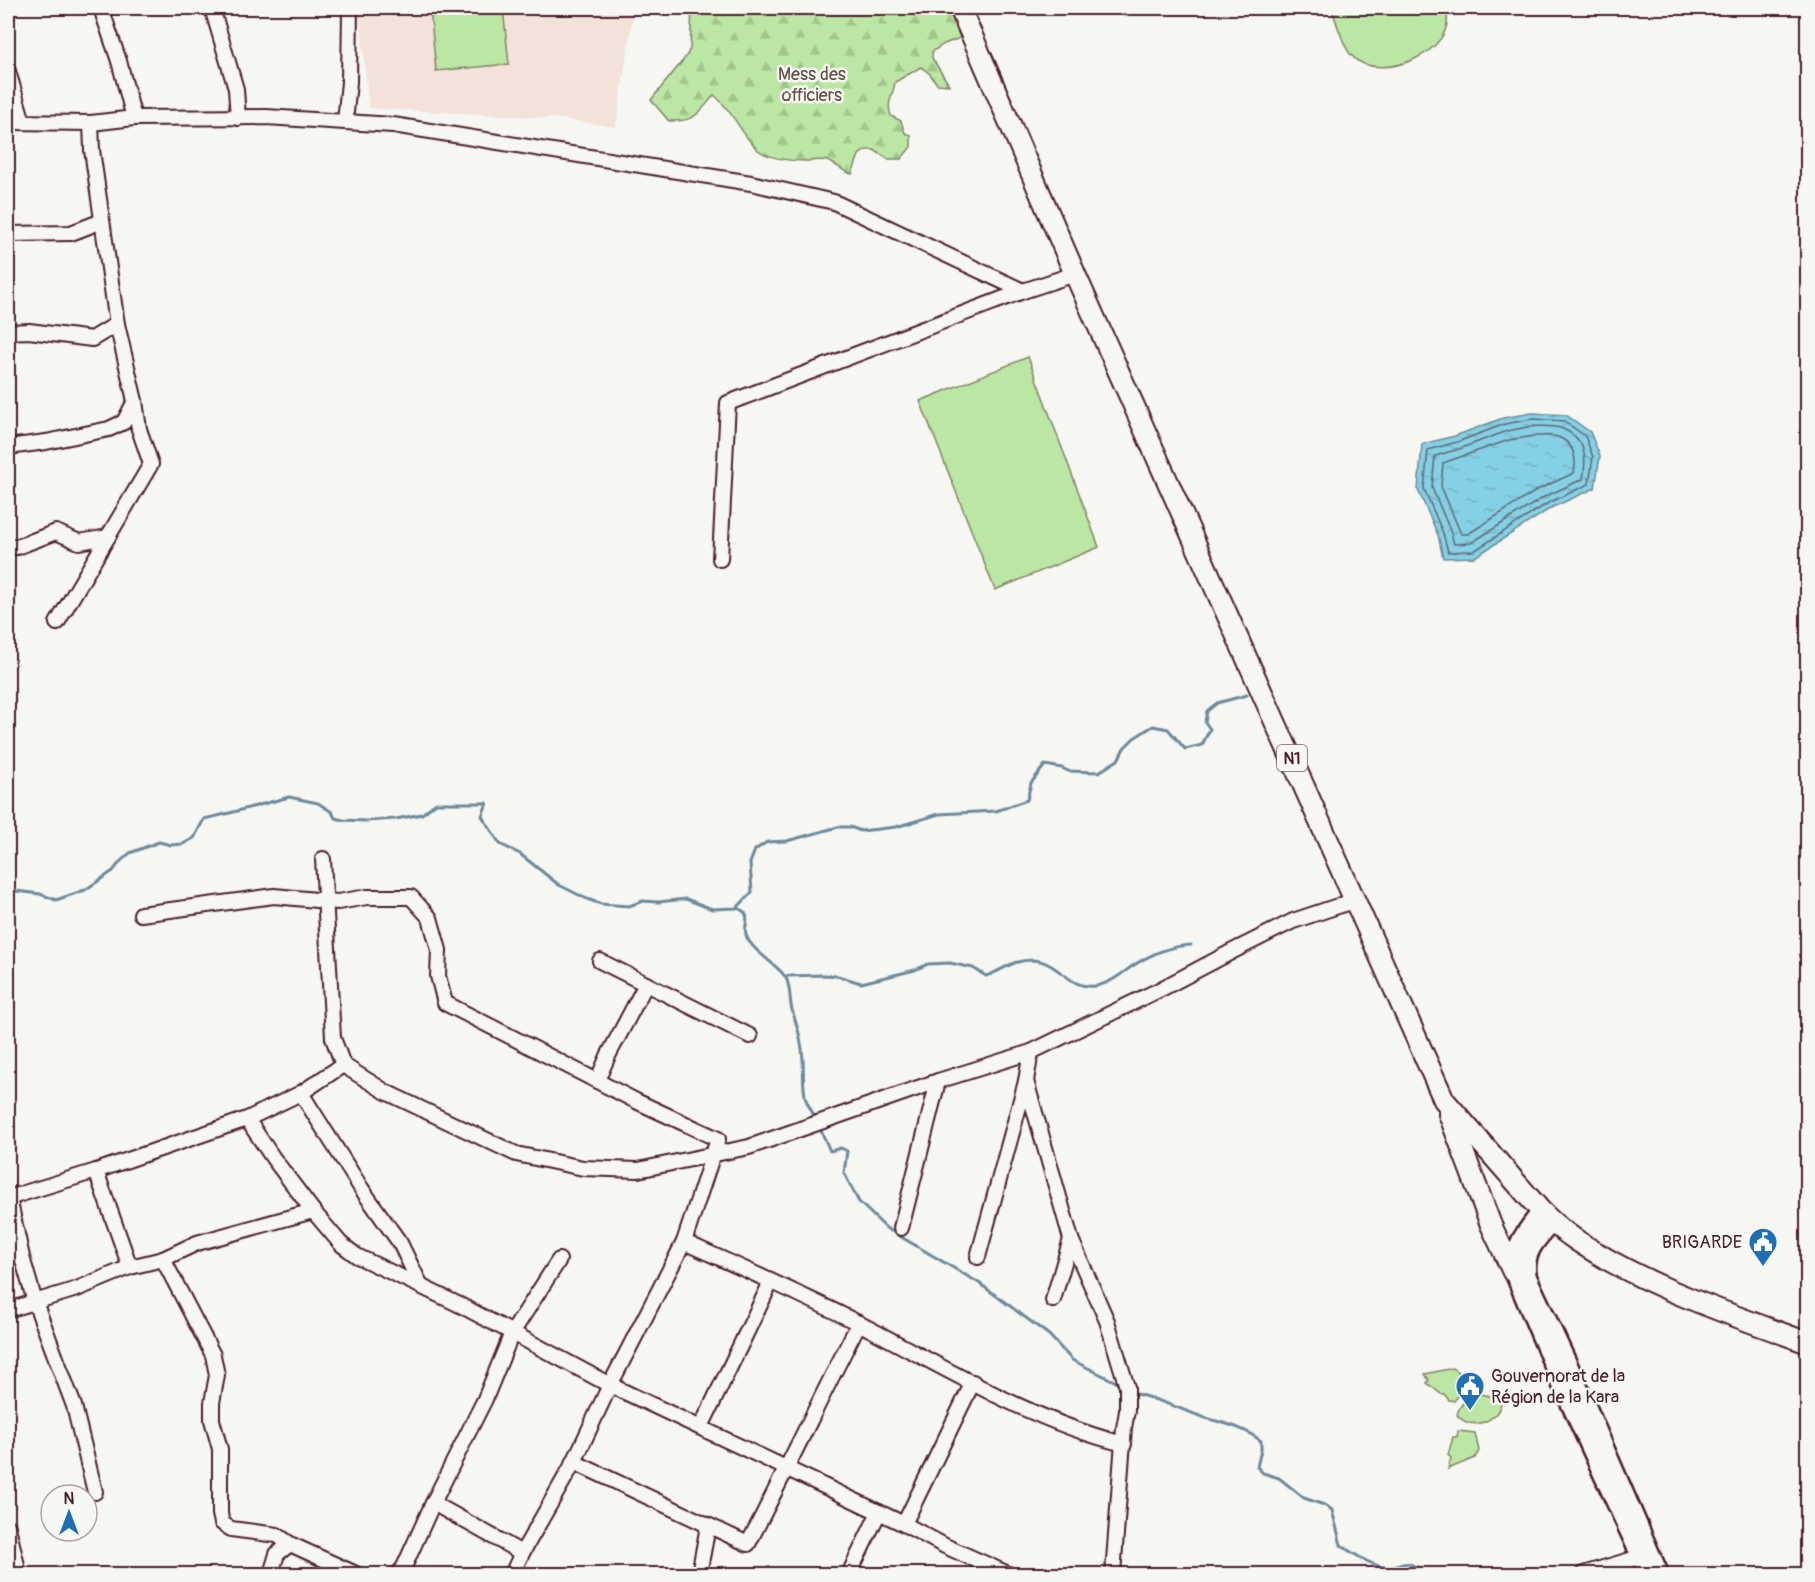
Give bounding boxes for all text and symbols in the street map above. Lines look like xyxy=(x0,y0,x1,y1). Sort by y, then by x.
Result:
park label: Mess des officiers xyxy=(778,63,846,107)
road number: N1 xyxy=(1277,745,1307,771)
public building icon: BRIGARDE xyxy=(1747,1226,1779,1268)
place label: BRIGARDE xyxy=(1662,1231,1742,1254)
place label: Gouvernorat de la Région de la Kara xyxy=(1491,1365,1625,1409)
public building icon: Gouvernorat de la Région de la Kara xyxy=(1454,1370,1486,1412)
north arrow xyxy=(39,1483,99,1543)
text: N xyxy=(64,1489,75,1509)

